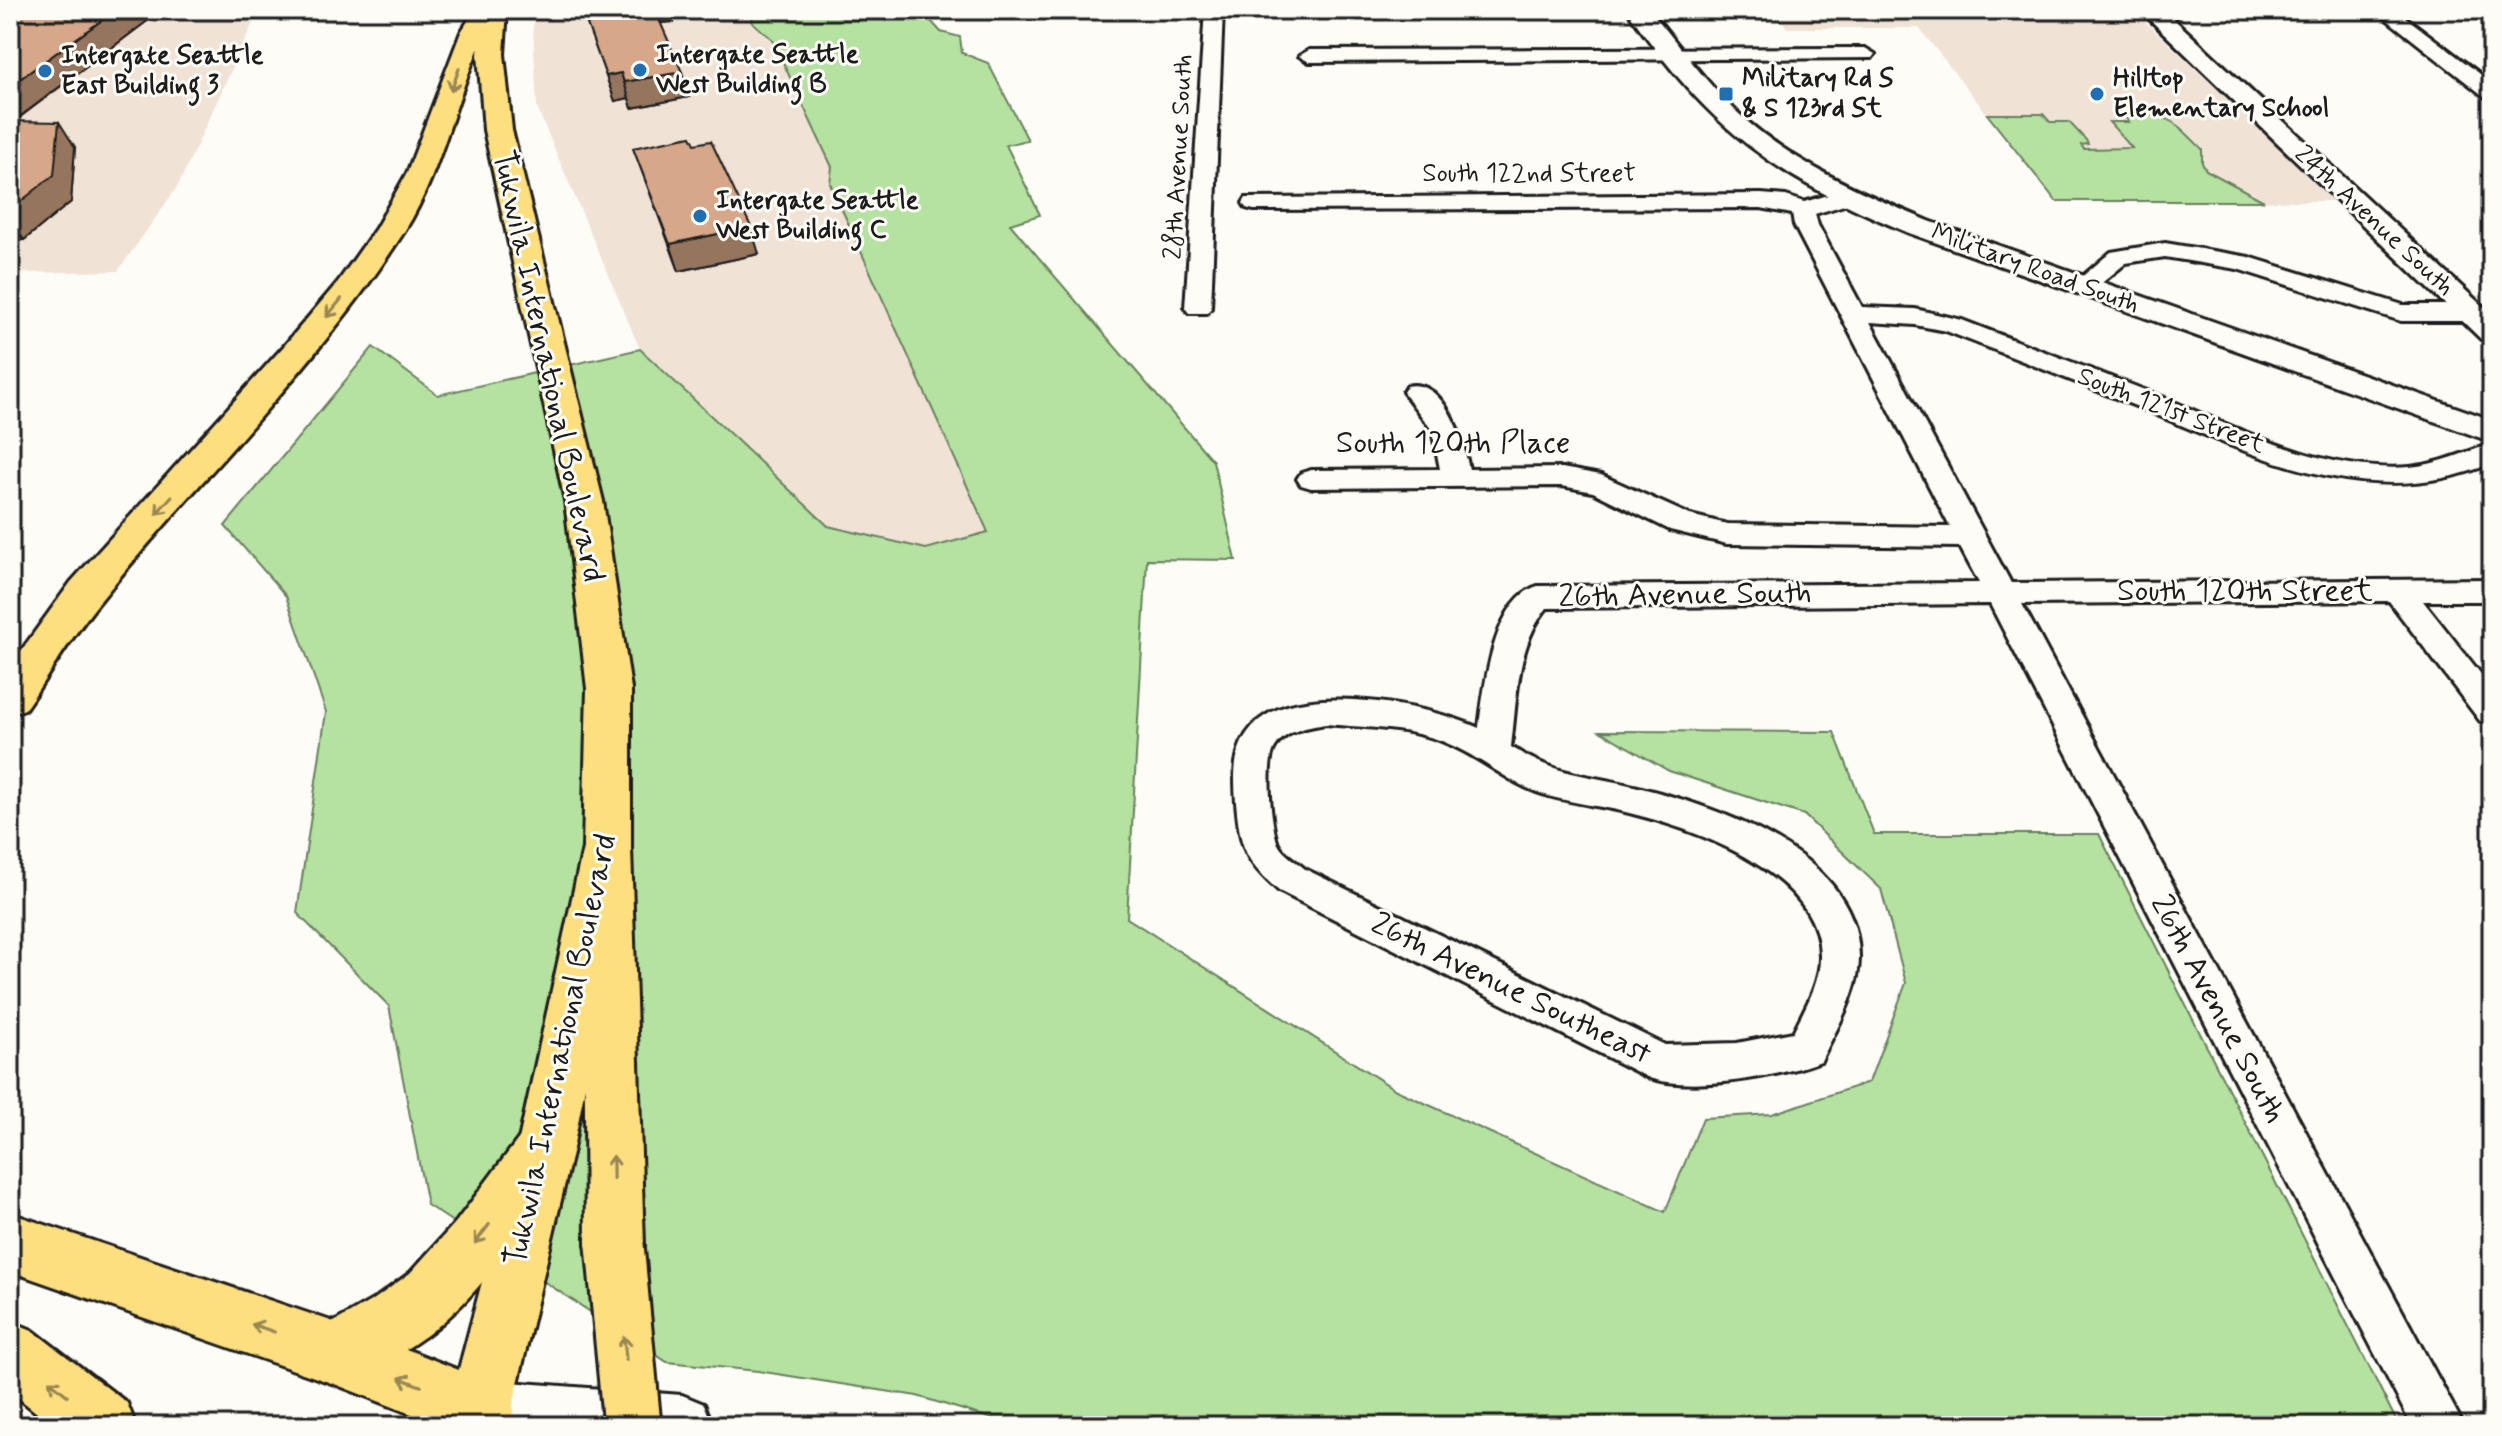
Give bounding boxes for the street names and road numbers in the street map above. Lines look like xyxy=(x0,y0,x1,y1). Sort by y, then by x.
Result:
street label: 28th Avenue South xyxy=(1157,53,1201,261)
street label: 24th Avenue South xyxy=(2287,138,2461,304)
street label: Tukwila International Boulevard xyxy=(482,146,614,586)
street label: South 122nd Street xyxy=(1422,157,1636,191)
street label: Military Road South xyxy=(1926,216,2144,322)
street label: South 121st Street xyxy=(2072,360,2270,462)
street label: South 120th Place xyxy=(1336,422,1570,464)
street label: South 120th Street xyxy=(2117,570,2373,612)
street label: 26th Avenue South xyxy=(1558,572,1812,618)
street label: Tukwila International Boulevard xyxy=(495,830,627,1270)
street label: 26th Avenue South xyxy=(2140,887,2296,1131)
street label: 26th Avenue Southeast xyxy=(1364,903,1658,1075)

